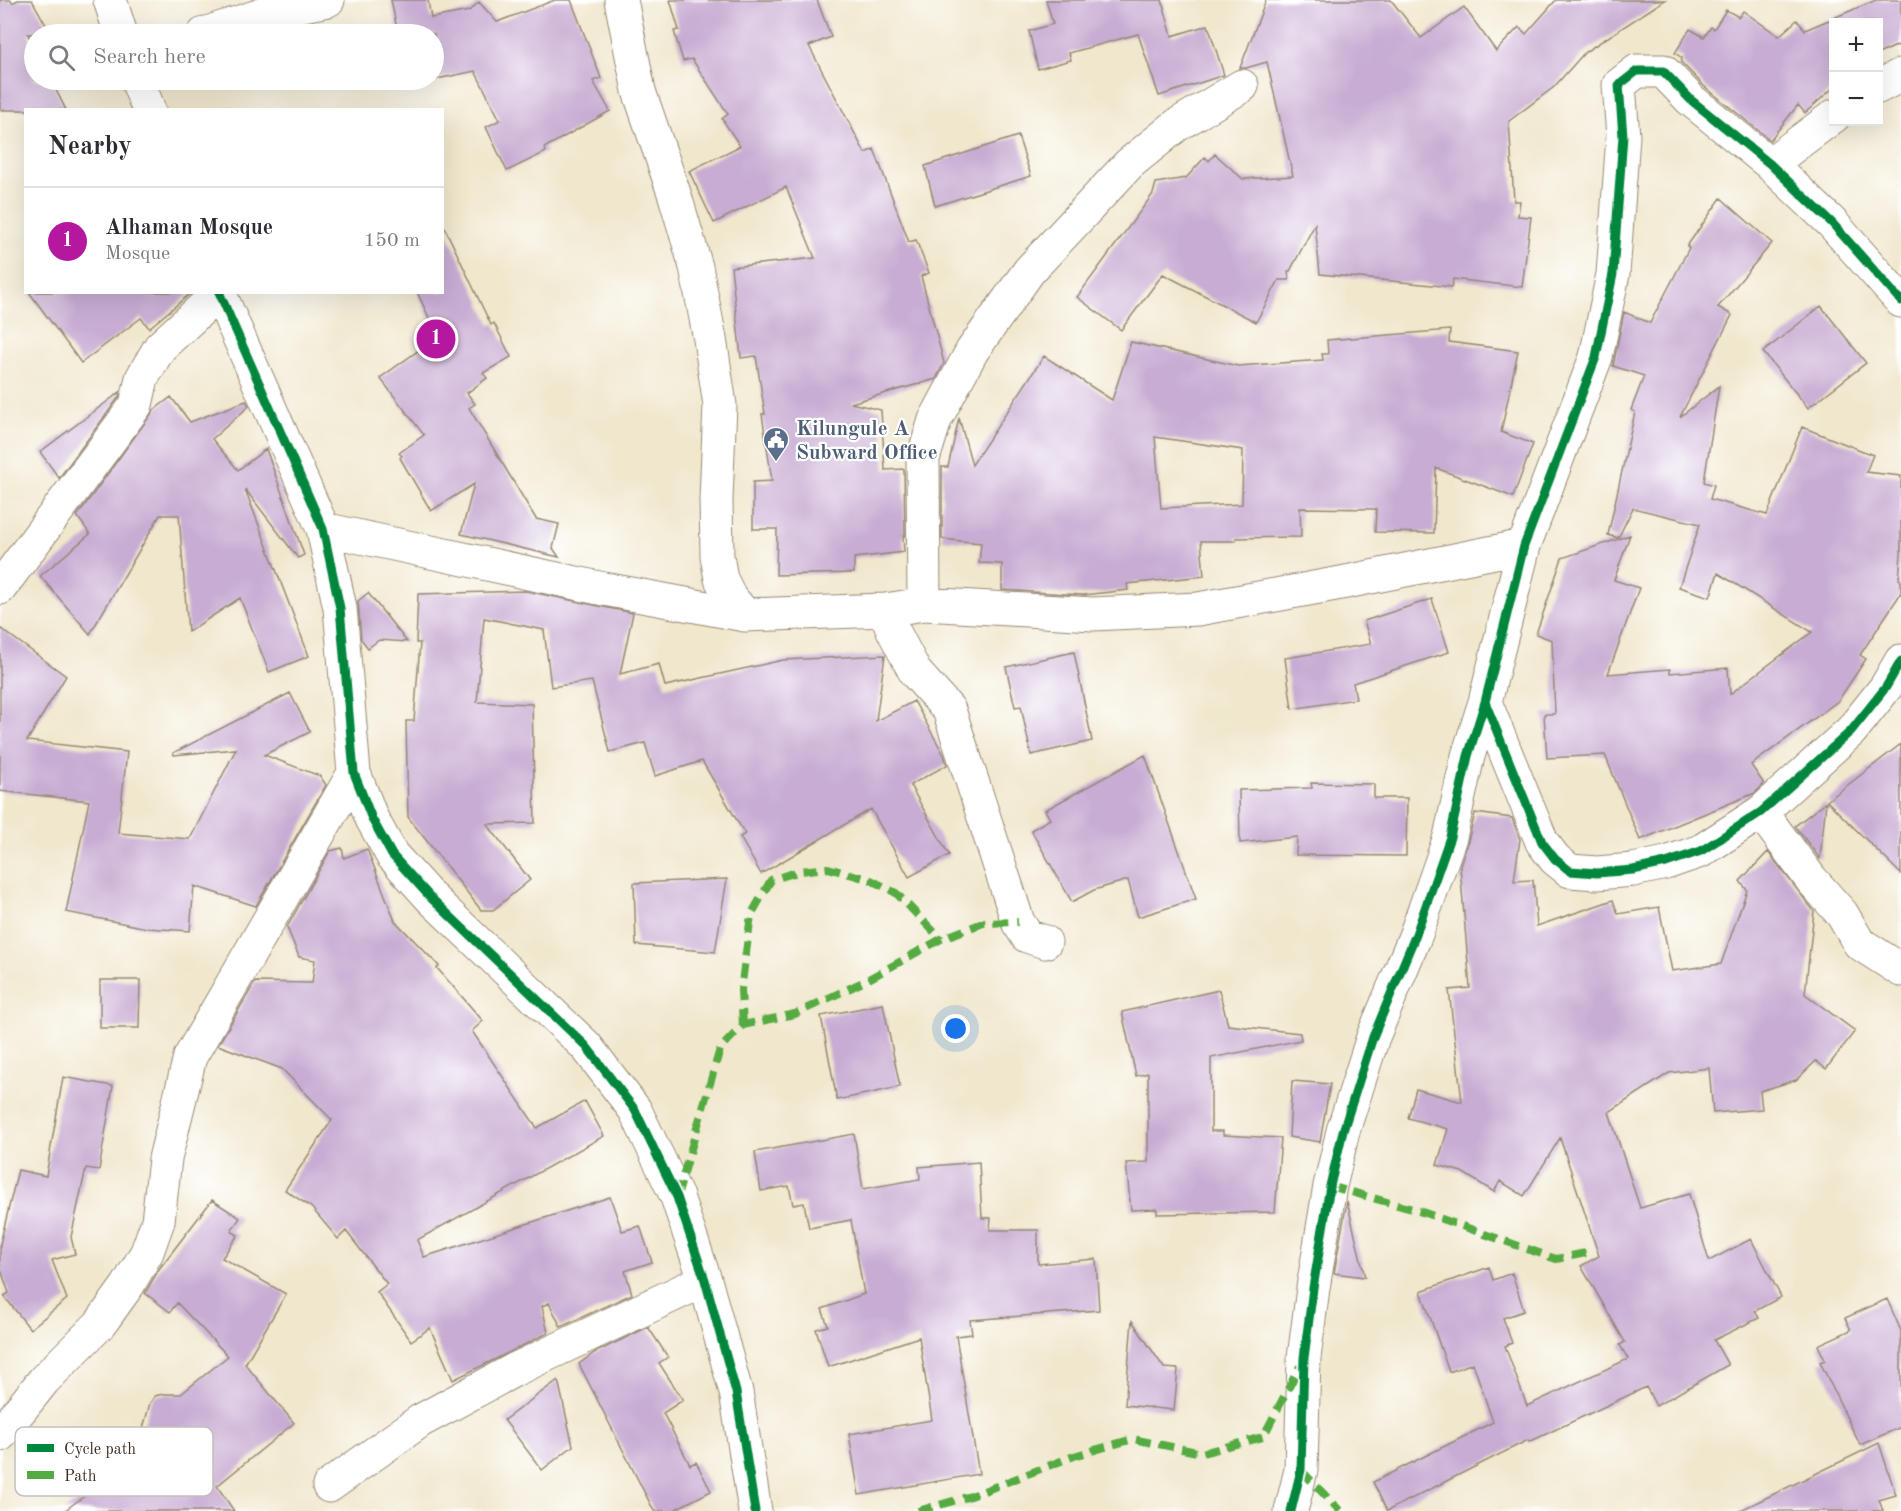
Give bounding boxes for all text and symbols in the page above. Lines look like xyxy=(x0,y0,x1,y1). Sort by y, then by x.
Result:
map controls xyxy=(1829,18,1883,126)
button: + xyxy=(1829,18,1883,72)
search box xyxy=(24,24,444,90)
icon: search xyxy=(45,41,78,74)
text: Search here xyxy=(93,46,206,68)
button: − xyxy=(1829,72,1883,126)
text: Nearby xyxy=(48,134,132,160)
text: Alhaman Mosque xyxy=(105,217,273,239)
text: 1 xyxy=(62,231,73,251)
text: 150 m xyxy=(364,231,420,251)
text: Mosque xyxy=(105,244,170,264)
pin: 1 xyxy=(416,316,456,362)
place label: Kilungule A Subward Office xyxy=(796,419,938,464)
public building icon: Kilungule A Subward Office xyxy=(761,425,791,463)
your location xyxy=(941,1014,970,1043)
legend xyxy=(15,1427,213,1496)
text: Cycle path xyxy=(64,1442,136,1458)
text: Path xyxy=(64,1469,97,1485)

